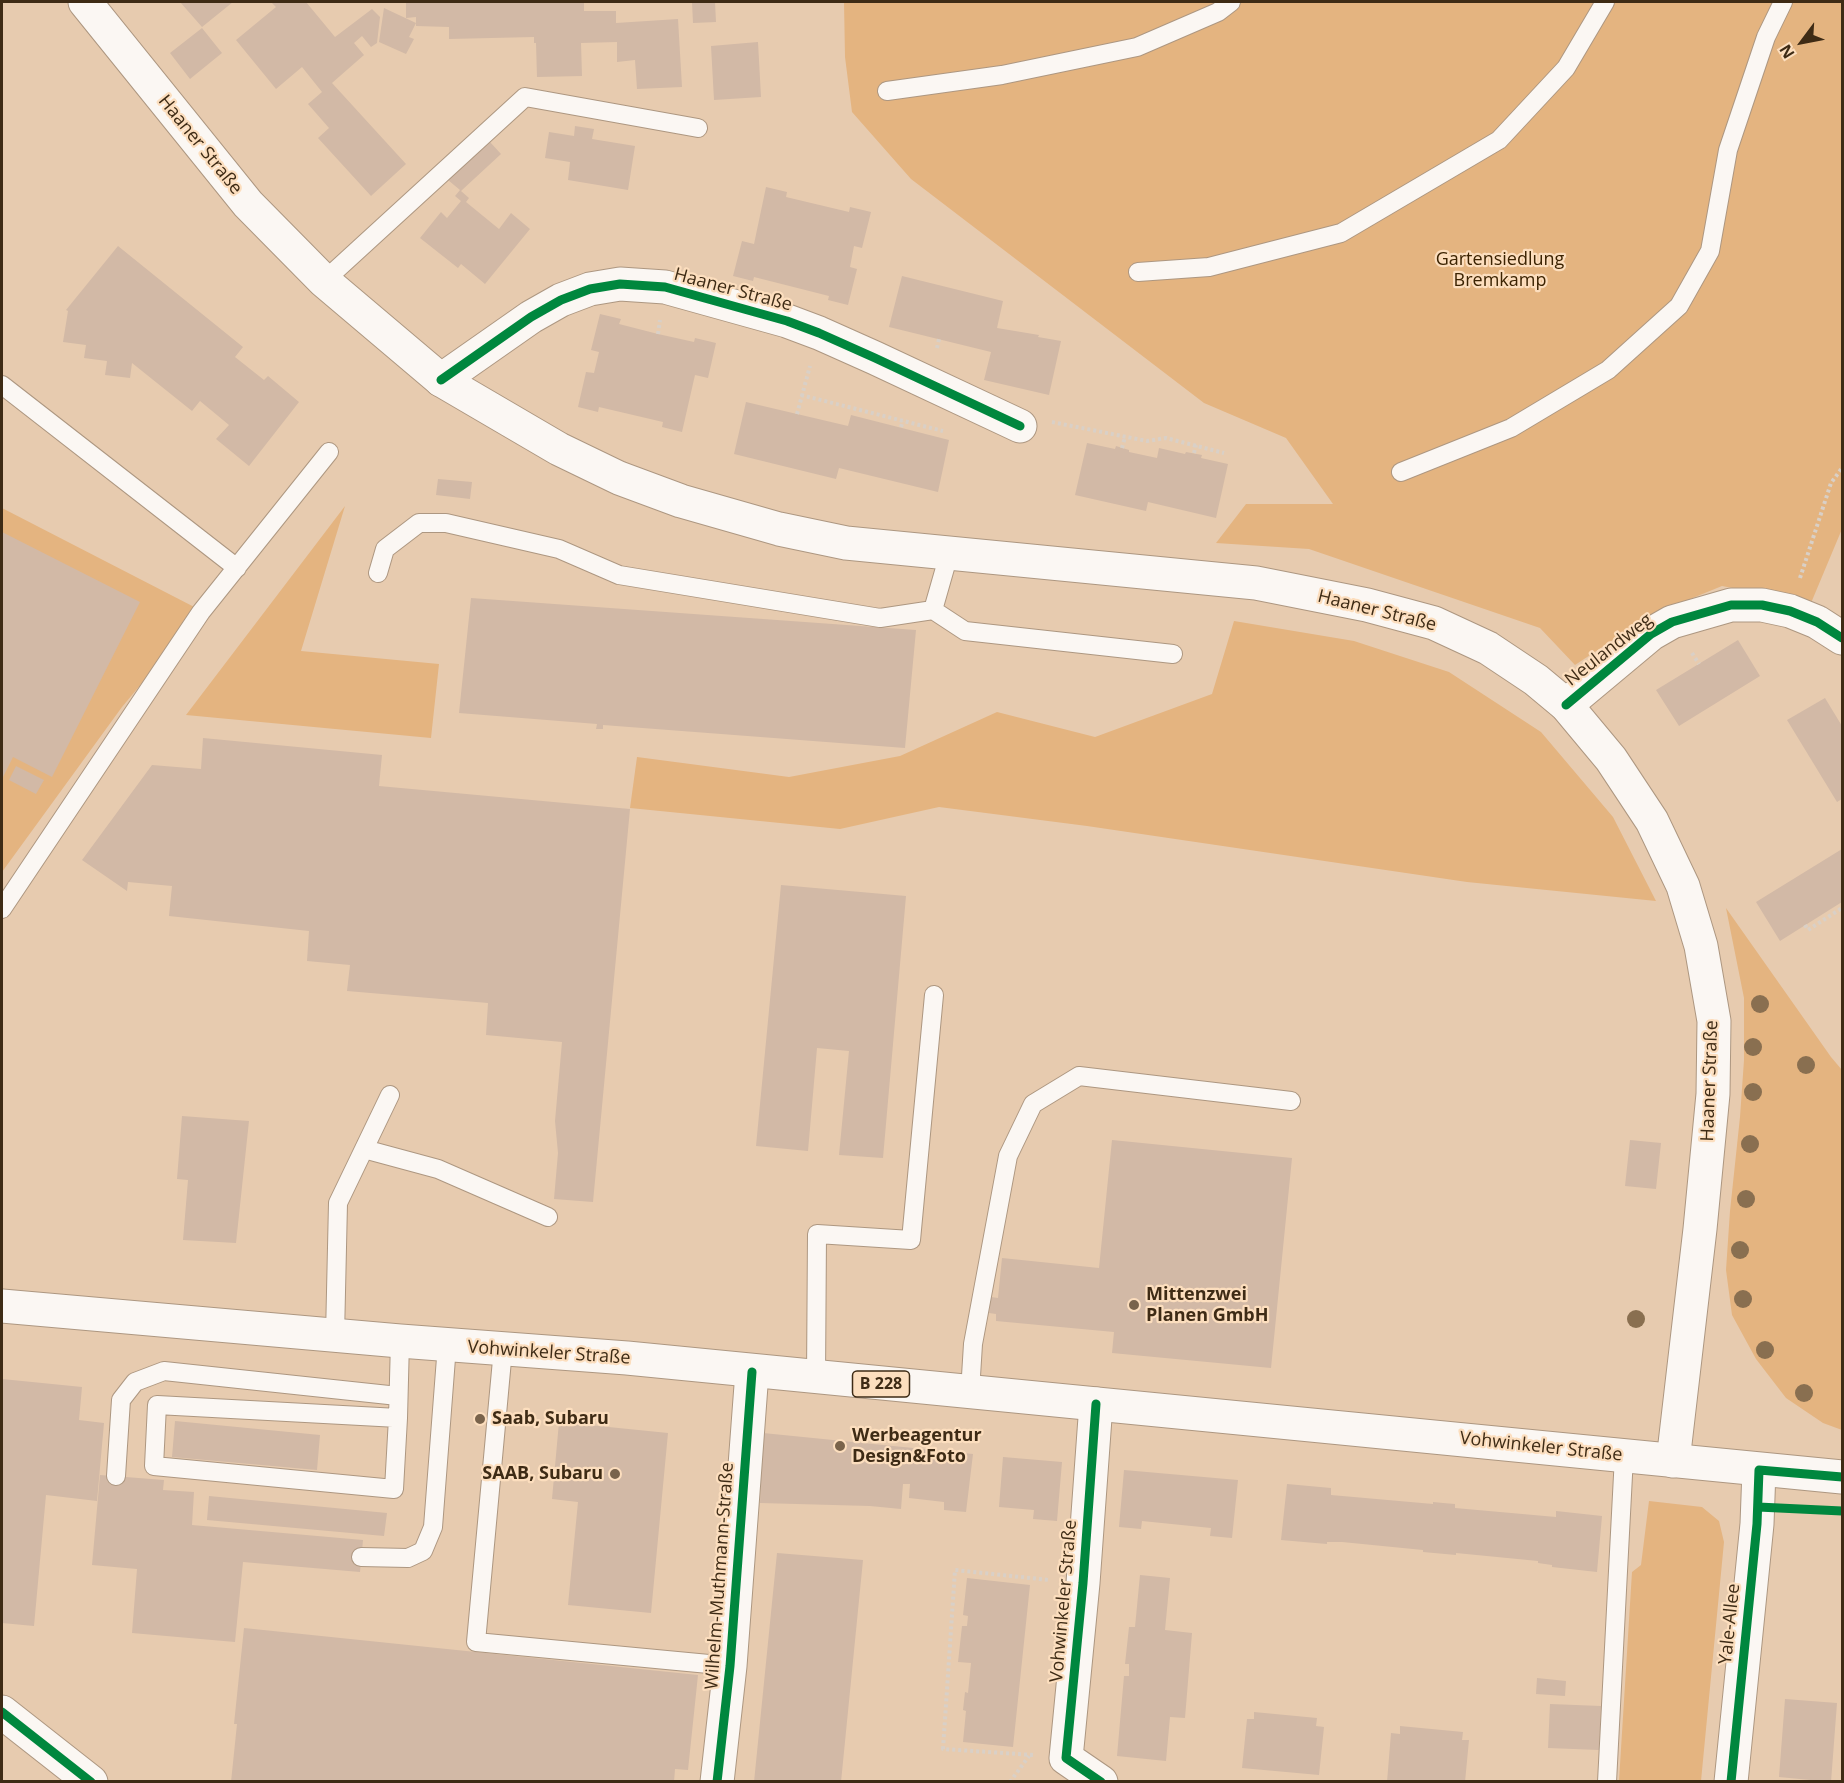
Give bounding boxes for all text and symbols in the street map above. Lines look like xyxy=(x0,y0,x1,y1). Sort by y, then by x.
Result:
north arrow xyxy=(1772,12,1832,72)
text: N xyxy=(1774,40,1800,63)
street label: Haaner Straße xyxy=(153,91,247,199)
park label: Gartensiedlung Bremkamp xyxy=(1436,249,1564,292)
street label: Haaner Straße xyxy=(672,264,794,316)
street label: Haaner Straße xyxy=(1315,586,1439,636)
street label: Neulandweg xyxy=(1561,609,1657,691)
street label: Haaner Straße xyxy=(1697,1020,1723,1142)
place label: Mittenzwei Planen GmbH xyxy=(1146,1284,1269,1326)
marker: Mittenzwei Planen GmbH xyxy=(1127,1298,1141,1312)
street label: Vohwinkeler Straße xyxy=(467,1337,631,1369)
road number: B 228 xyxy=(852,1371,910,1397)
place label: Saab, Subaru xyxy=(492,1408,609,1430)
marker: Saab, Subaru xyxy=(473,1412,487,1426)
place label: Werbeagentur Design&Foto xyxy=(852,1425,982,1468)
street label: Vohwinkeler Straße xyxy=(1459,1428,1623,1466)
marker: Werbeagentur Design&Foto xyxy=(833,1439,847,1453)
street label: Wilhelm-Muthmann-Straße xyxy=(701,1462,739,1690)
place label: SAAB, Subaru xyxy=(482,1463,603,1485)
marker: SAAB, Subaru xyxy=(608,1467,622,1481)
street label: Vohwinkeler Straße xyxy=(1046,1519,1082,1683)
street label: Yale-Allee xyxy=(1715,1582,1745,1666)

